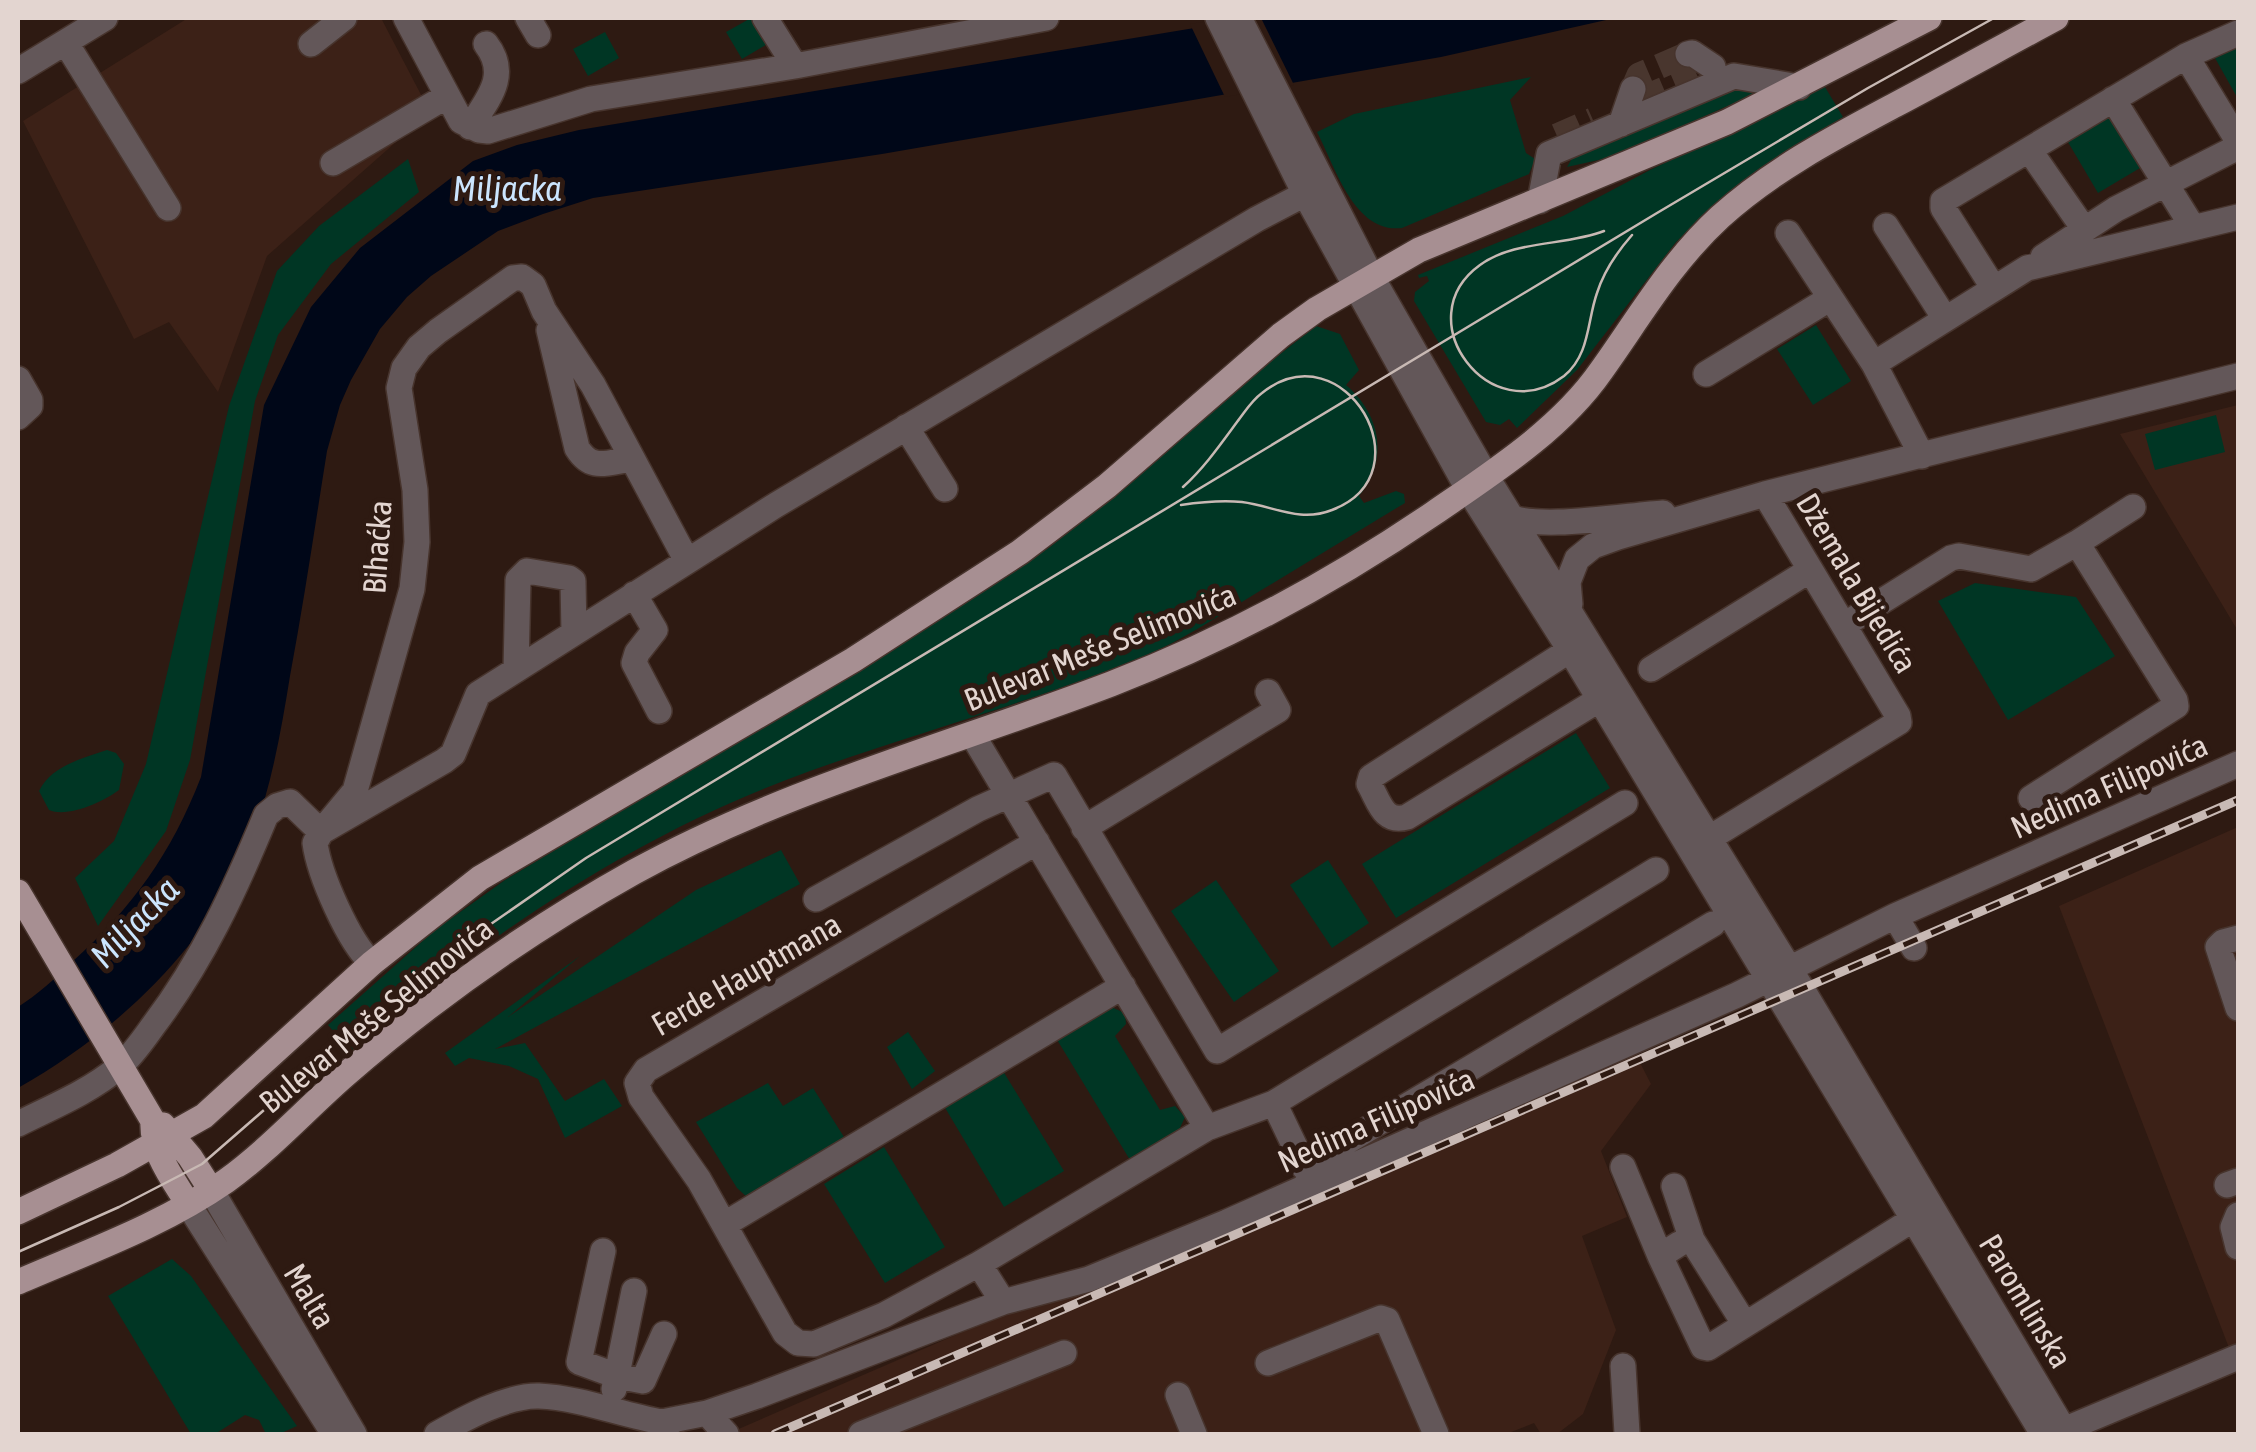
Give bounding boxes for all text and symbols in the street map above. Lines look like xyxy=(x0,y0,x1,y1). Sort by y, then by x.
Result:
water label: Miljacka xyxy=(452,168,562,208)
street label: Džemala Bijedića xyxy=(1789,487,1925,679)
street label: Bihaćka xyxy=(355,499,399,595)
street label: Bulevar Meše Selimovića xyxy=(959,576,1241,718)
street label: Nedima Filipovića xyxy=(2005,726,2213,846)
water label: Miljacka xyxy=(82,869,186,975)
street label: Ferde Hauptmana xyxy=(645,905,847,1043)
street label: Bulevar Meše Selimovića xyxy=(252,910,500,1120)
street label: Nedima Filipovića xyxy=(1272,1060,1480,1180)
street label: Paromlinska xyxy=(1972,1228,2080,1374)
street label: Malta xyxy=(276,1257,344,1335)

